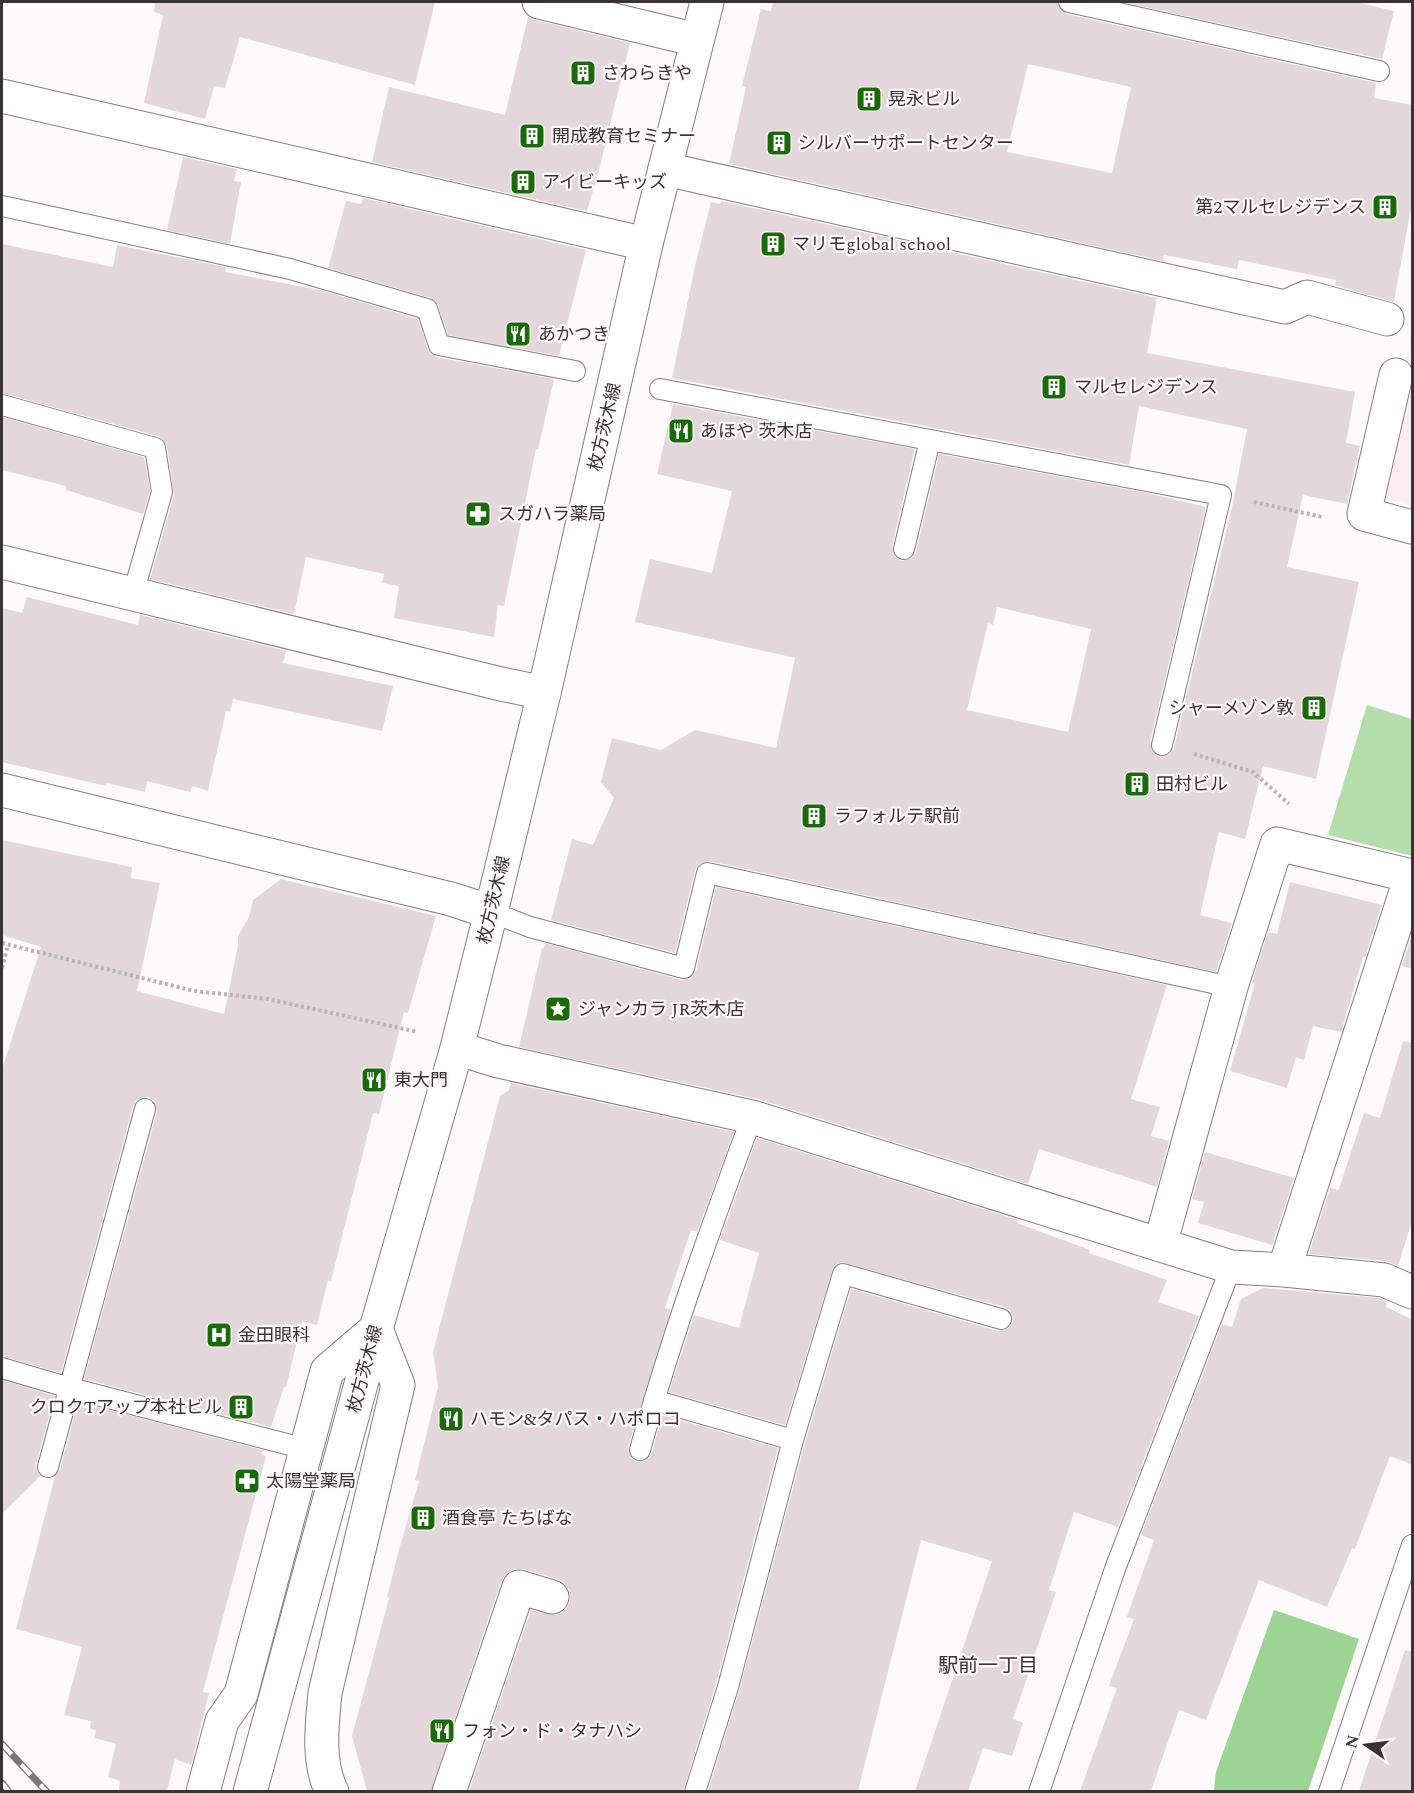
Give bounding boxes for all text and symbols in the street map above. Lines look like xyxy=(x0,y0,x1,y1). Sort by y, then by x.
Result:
building icon: さわらきや xyxy=(568,58,598,88)
place label: さわらきや xyxy=(602,60,692,87)
building icon: 晃永ビル xyxy=(854,84,884,114)
place label: 晃永ビル xyxy=(888,86,960,113)
building icon: 開成教育セミナー xyxy=(517,121,547,151)
place label: 開成教育セミナー xyxy=(552,123,696,150)
building icon: シルバーサポートセンター xyxy=(764,128,794,158)
place label: シルバーサポートセンター xyxy=(798,130,1014,157)
building icon: アイビーキッズ xyxy=(508,167,538,197)
place label: アイビーキッズ xyxy=(542,169,667,196)
building icon: 第2マルセレジデンス xyxy=(1370,192,1400,222)
place label: 第2マルセレジデンス xyxy=(1195,194,1366,221)
building icon: マリモglobal school xyxy=(758,229,788,259)
place label: マリモglobal school xyxy=(792,231,951,258)
restaurant icon: あかつき xyxy=(503,319,533,349)
place label: あかつき xyxy=(538,321,610,348)
building icon: マルセレジデンス xyxy=(1039,372,1069,402)
place label: マルセレジデンス xyxy=(1074,374,1218,401)
street label: 枚方茨木線 xyxy=(582,380,628,474)
restaurant icon: あほや 茨木店 xyxy=(666,416,696,446)
place label: あほや 茨木店 xyxy=(700,418,813,445)
pharmacy icon: スガハラ薬局 xyxy=(463,499,493,529)
place label: スガハラ薬局 xyxy=(498,501,606,528)
building icon: シャーメゾン敦 xyxy=(1299,693,1329,723)
place label: シャーメゾン敦 xyxy=(1169,695,1294,722)
building icon: 田村ビル xyxy=(1122,769,1152,799)
place label: 田村ビル xyxy=(1156,771,1228,798)
building icon: ラフォルテ駅前 xyxy=(799,801,829,831)
place label: ラフォルテ駅前 xyxy=(834,803,960,830)
street label: 枚方茨木線 xyxy=(471,853,517,947)
place icon: ジャンカラ JR茨木店 xyxy=(543,994,573,1024)
place label: ジャンカラ JR茨木店 xyxy=(578,996,744,1023)
restaurant icon: 東大門 xyxy=(359,1065,389,1095)
place label: 東大門 xyxy=(394,1067,448,1094)
hospital icon: 金田眼科 xyxy=(204,1320,234,1350)
place label: 金田眼科 xyxy=(238,1322,310,1349)
street label: 枚方茨木線 xyxy=(340,1322,390,1416)
building icon: クロクTアップ本社ビル xyxy=(226,1392,256,1422)
place label: クロクTアップ本社ビル xyxy=(30,1394,222,1421)
restaurant icon: ハモン&タパス・ハポロコ xyxy=(436,1404,466,1434)
place label: ハモン&タパス・ハポロコ xyxy=(470,1406,681,1433)
pharmacy icon: 太陽堂薬局 xyxy=(232,1466,262,1496)
place label: 太陽堂薬局 xyxy=(266,1468,356,1495)
building icon: 酒食亭 たちばな xyxy=(408,1503,438,1533)
place label: 酒食亭 たちばな xyxy=(442,1505,573,1532)
district label: 駅前一丁目 xyxy=(938,1651,1038,1681)
north arrow xyxy=(1336,1715,1396,1775)
restaurant icon: フォン・ド・タナハシ xyxy=(427,1716,457,1746)
place label: フォン・ド・タナハシ xyxy=(462,1718,642,1745)
text: N xyxy=(1339,1732,1366,1751)

